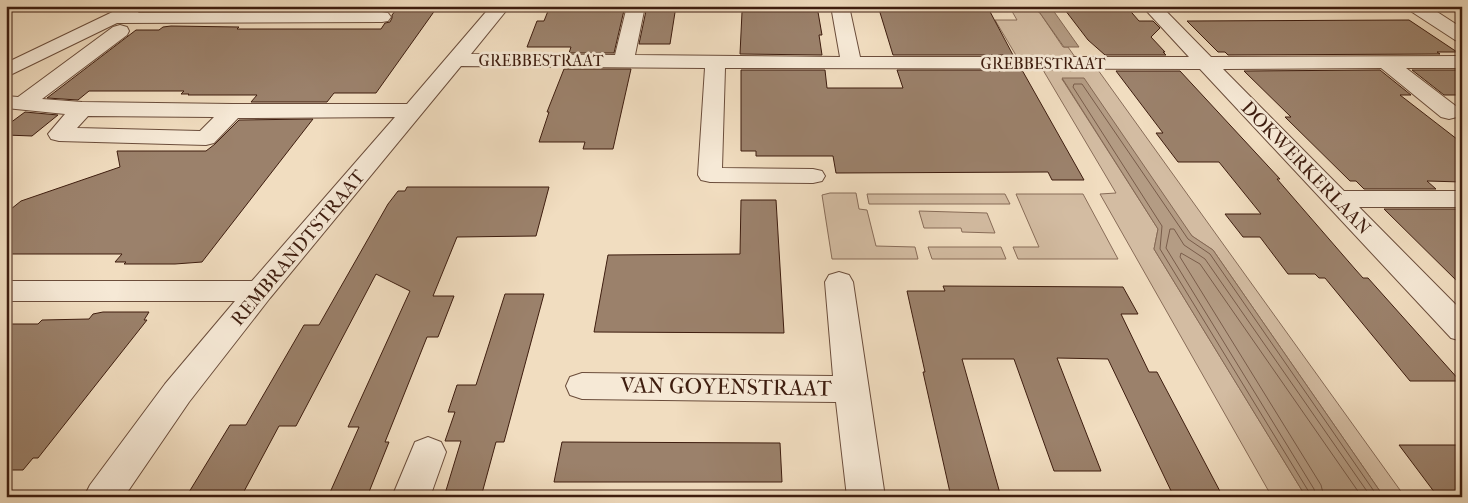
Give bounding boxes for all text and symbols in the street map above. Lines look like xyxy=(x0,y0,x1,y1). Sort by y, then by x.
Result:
street label: GREBBESTRAAT xyxy=(479,51,604,70)
street label: GREBBESTRAAT xyxy=(981,54,1106,73)
street label: DOKWERKERLAAN xyxy=(1237,97,1376,240)
street label: REMBRANDTSTRAAT xyxy=(227,166,370,330)
street label: VAN GOYENSTRAAT xyxy=(619,372,833,402)

